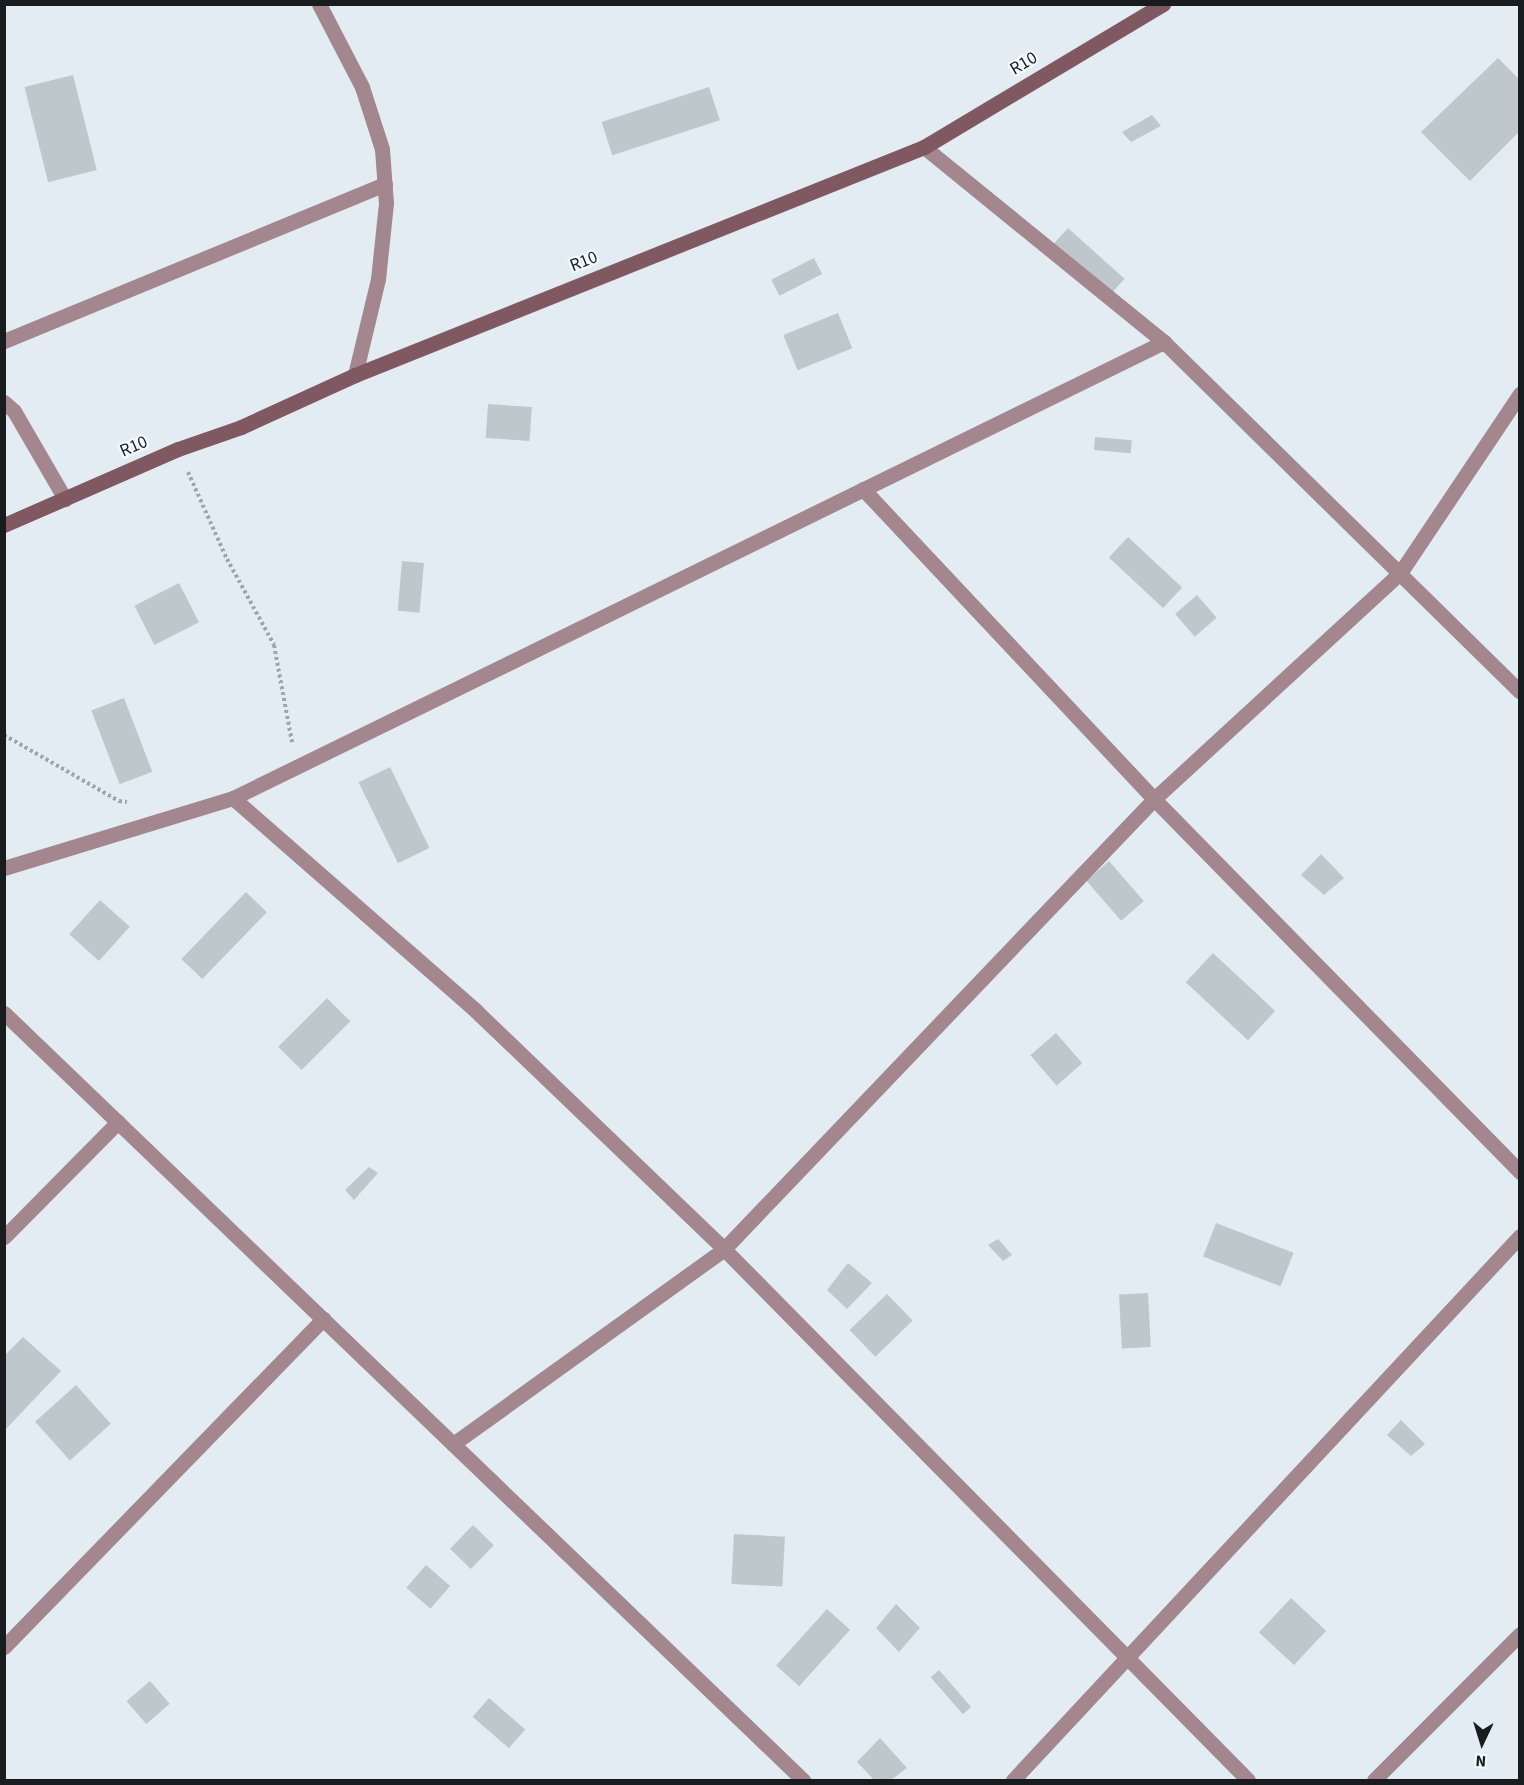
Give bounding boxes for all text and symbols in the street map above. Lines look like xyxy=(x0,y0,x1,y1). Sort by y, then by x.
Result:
street label: R10 xyxy=(1006,47,1042,81)
street label: R10 xyxy=(567,247,601,277)
street label: R10 xyxy=(117,431,151,463)
north arrow xyxy=(1452,1713,1512,1773)
text: N xyxy=(1475,1750,1487,1772)

